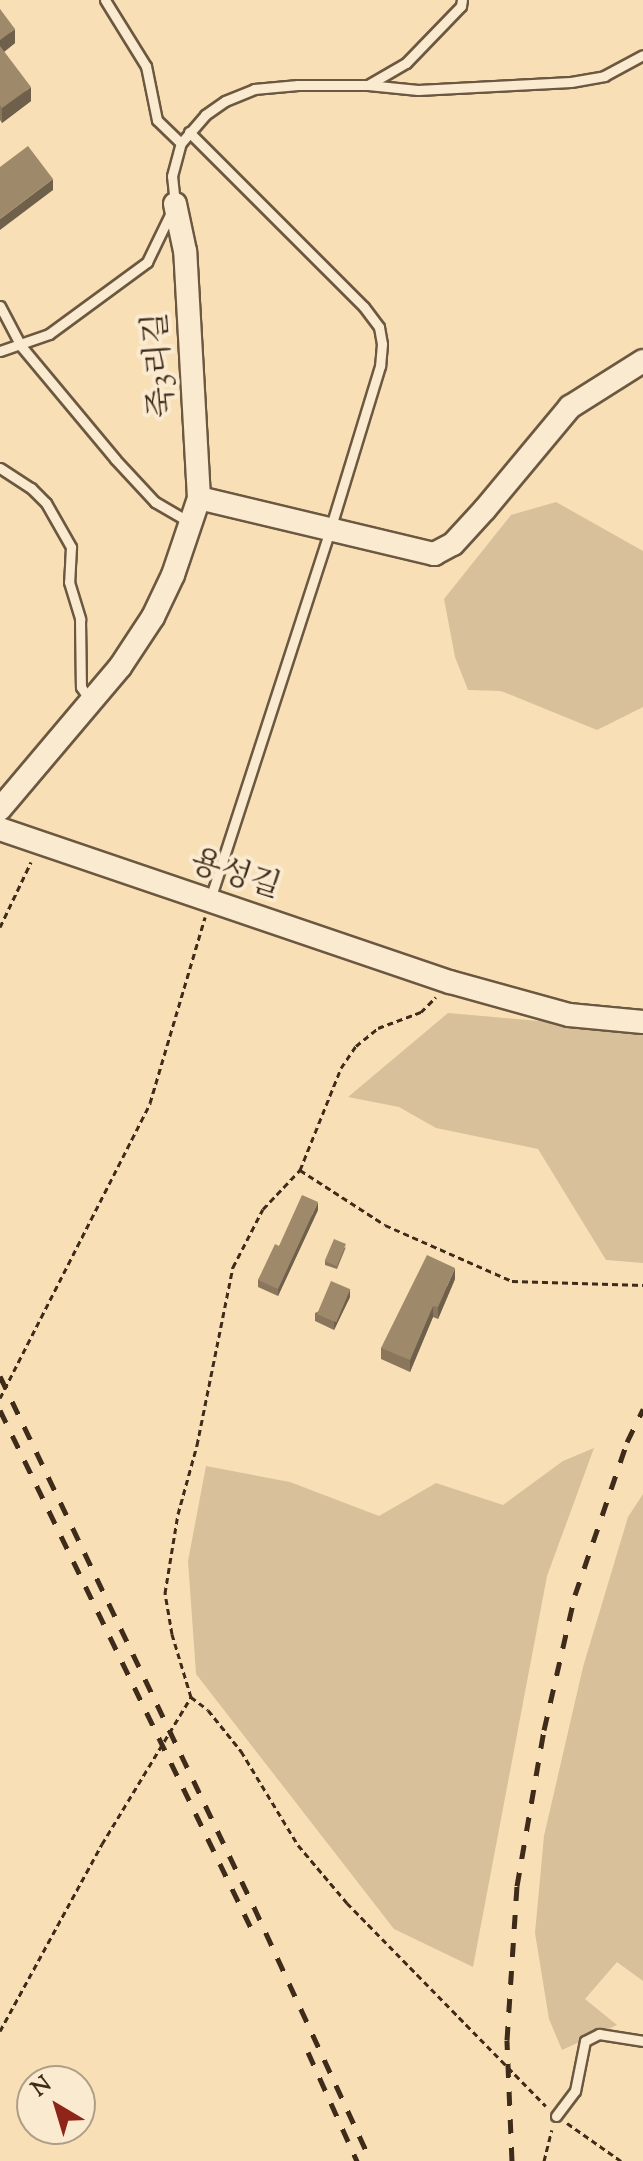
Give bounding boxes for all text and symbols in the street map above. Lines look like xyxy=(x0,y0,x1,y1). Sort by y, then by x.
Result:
street label: 죽3리길 xyxy=(138,311,184,419)
street label: 용성길 xyxy=(185,843,285,909)
north arrow xyxy=(16,2065,96,2145)
text: N xyxy=(26,2070,59,2106)

